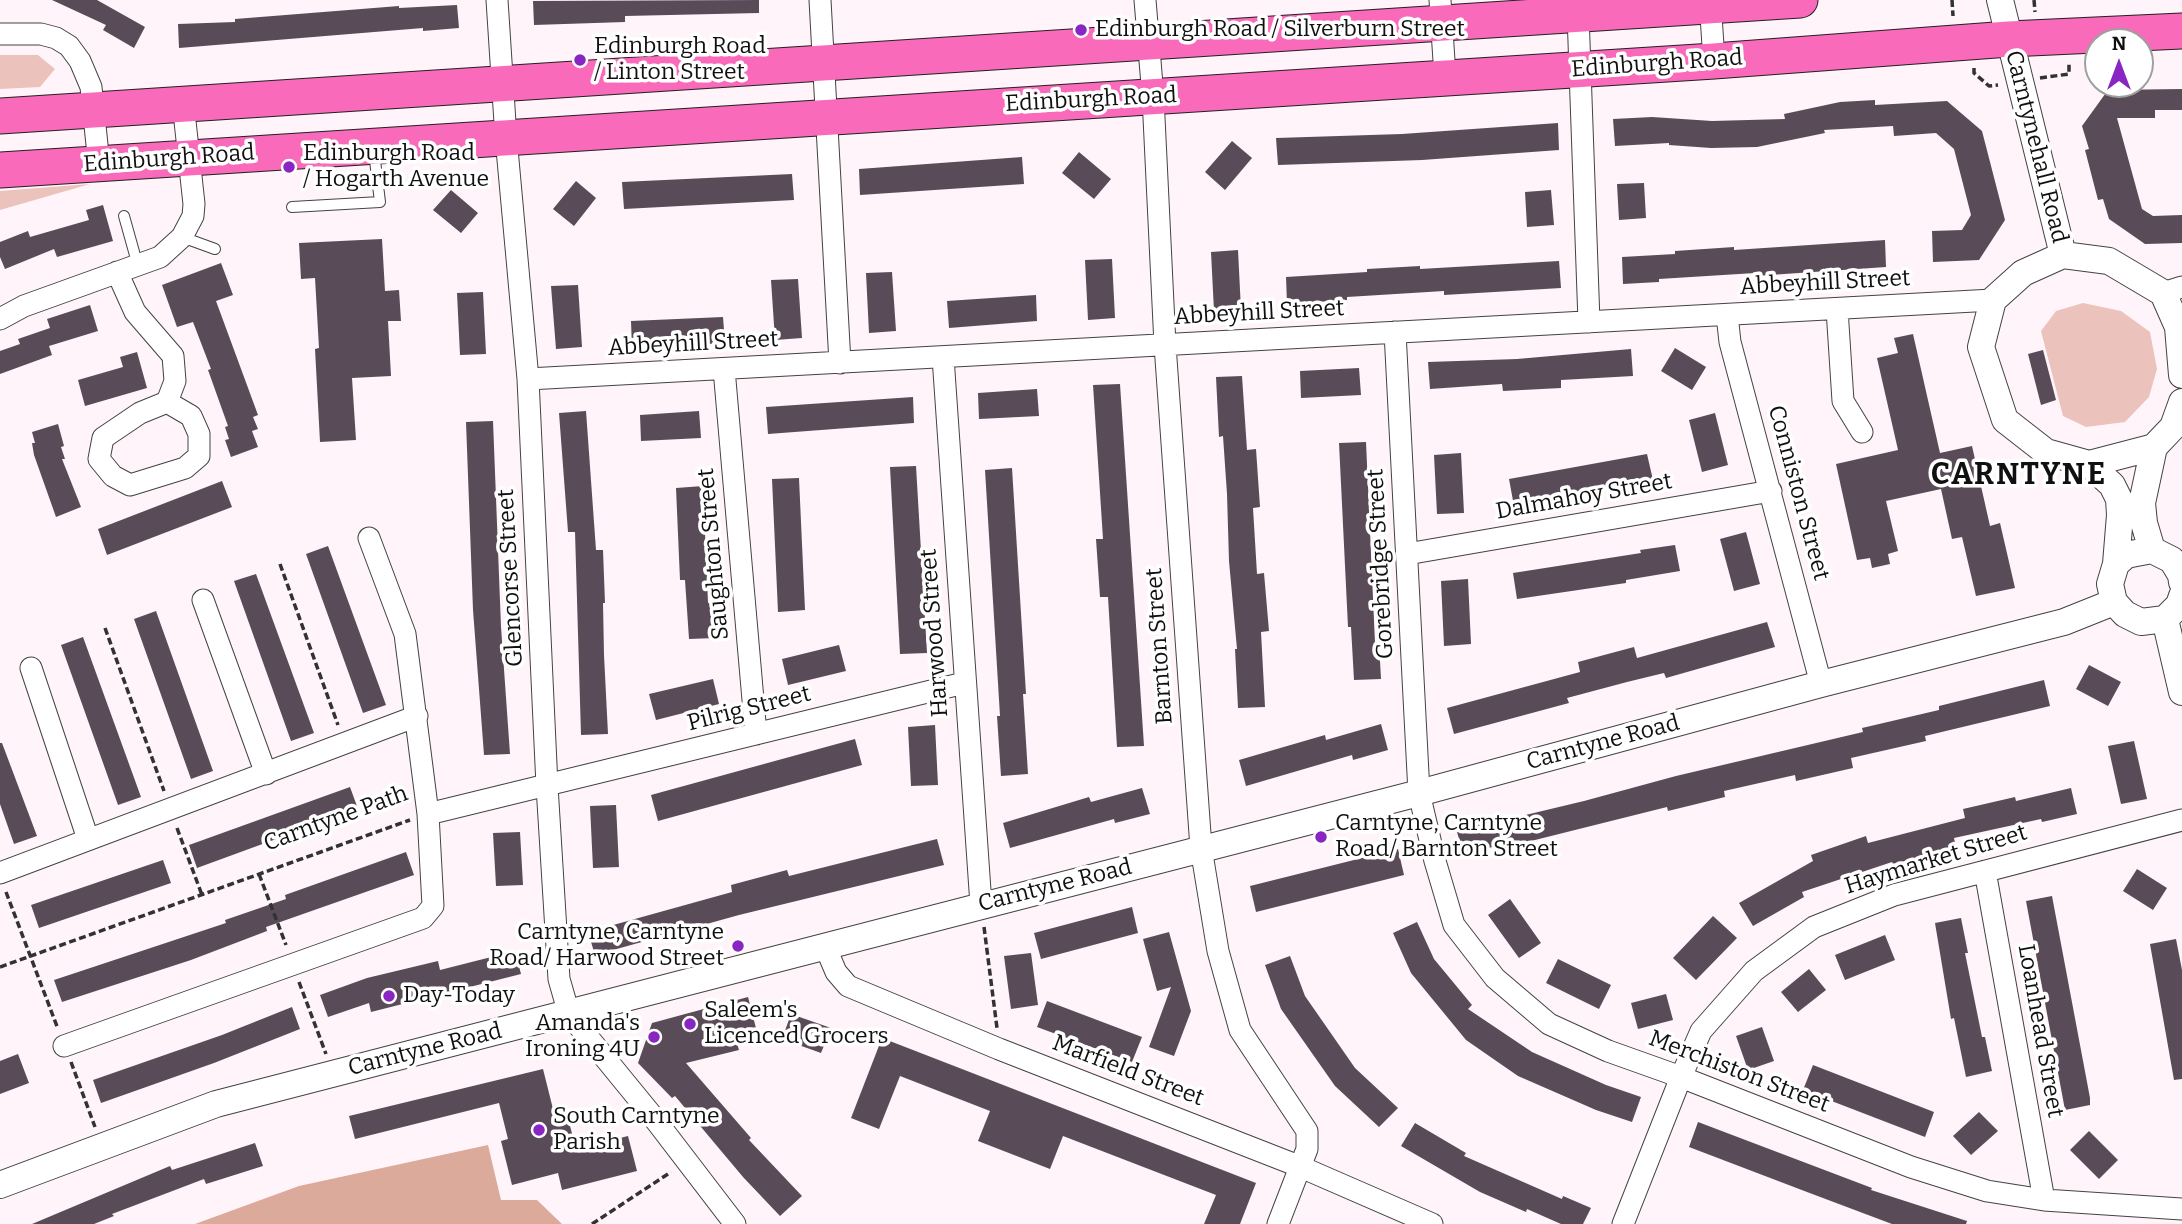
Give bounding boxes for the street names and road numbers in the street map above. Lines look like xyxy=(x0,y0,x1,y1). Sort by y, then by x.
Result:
street label: Edinburgh Road xyxy=(1570,44,1744,84)
street label: Carntynehall Road xyxy=(1999,48,2073,246)
street label: Edinburgh Road xyxy=(1004,82,1178,118)
street label: Edinburgh Road xyxy=(82,139,256,179)
street label: Abbeyhill Street xyxy=(1739,265,1911,301)
street label: Abbeyhill Street xyxy=(1173,295,1345,331)
street label: Abbeyhill Street xyxy=(607,326,779,362)
street label: Conniston Street xyxy=(1761,403,1835,583)
street label: Saughton Street xyxy=(693,467,735,641)
street label: Gorebridge Street xyxy=(1362,468,1400,660)
street label: Dalmahoy Street xyxy=(1494,468,1674,526)
street label: Glencorse Street xyxy=(493,488,529,668)
street label: Harwood Street xyxy=(915,548,955,718)
street label: Barnton Street xyxy=(1141,567,1179,725)
street label: Pilrig Street xyxy=(685,680,813,738)
street label: Carntyne Road xyxy=(1523,709,1683,777)
street label: Carntyne Path xyxy=(260,780,412,858)
street label: Haymarket Street xyxy=(1842,819,2030,901)
street label: Carntyne Road xyxy=(975,854,1135,918)
street label: Loanhead Street xyxy=(2011,942,2069,1120)
street label: Carntyne Road xyxy=(345,1018,505,1082)
street label: Merchiston Street xyxy=(1645,1025,1833,1119)
street label: Marfield Street xyxy=(1048,1029,1208,1113)

